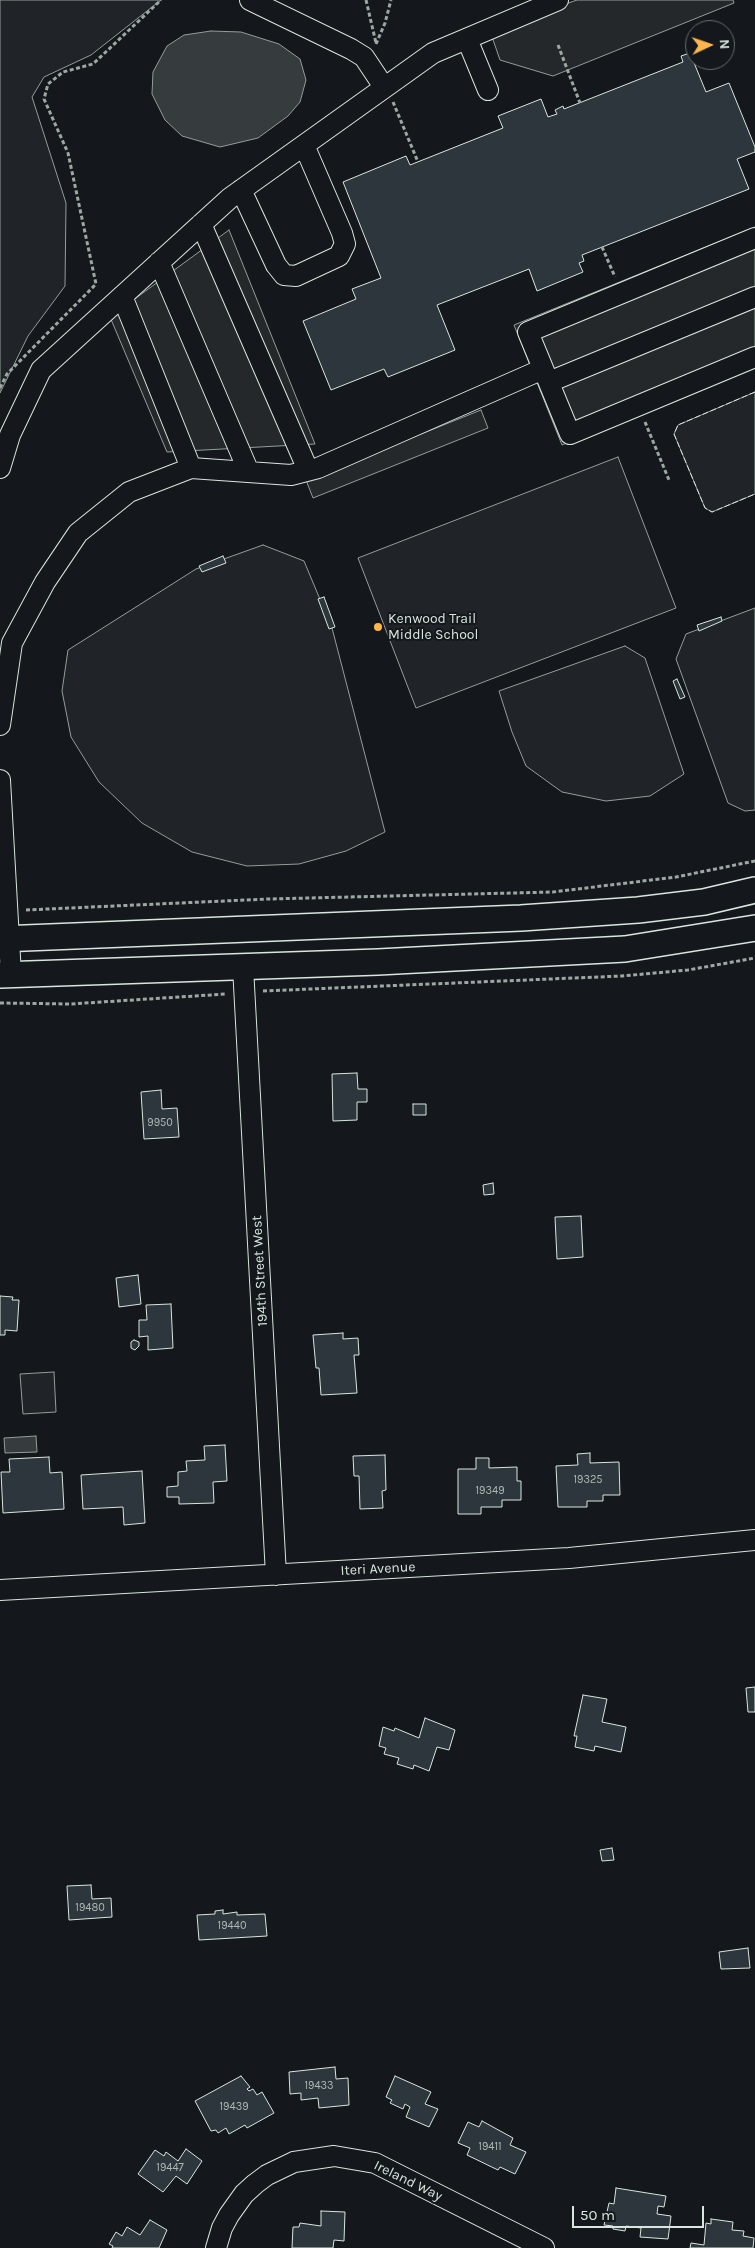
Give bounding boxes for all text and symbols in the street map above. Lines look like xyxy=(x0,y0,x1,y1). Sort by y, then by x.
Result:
north arrow xyxy=(685,20,735,70)
text: N xyxy=(716,39,733,50)
place label: Kenwood Trail Middle School xyxy=(388,611,478,644)
marker: Kenwood Trail Middle School xyxy=(372,621,384,633)
house number: 9950 xyxy=(147,1116,173,1130)
street label: 194th Street West xyxy=(249,1215,271,1327)
house number: 19325 xyxy=(573,1473,603,1487)
house number: 19349 xyxy=(475,1484,505,1498)
street label: Iteri Avenue xyxy=(340,1559,416,1579)
house number: 19480 xyxy=(75,1901,105,1915)
house number: 19440 xyxy=(218,1919,246,1933)
house number: 19433 xyxy=(304,2079,334,2093)
house number: 19439 xyxy=(219,2100,249,2114)
house number: 19411 xyxy=(478,2140,502,2154)
street label: Ireland Way xyxy=(371,2157,445,2205)
house number: 19447 xyxy=(156,2161,184,2175)
scale bar xyxy=(575,2196,708,2228)
text: 50 m xyxy=(580,2206,615,2224)

